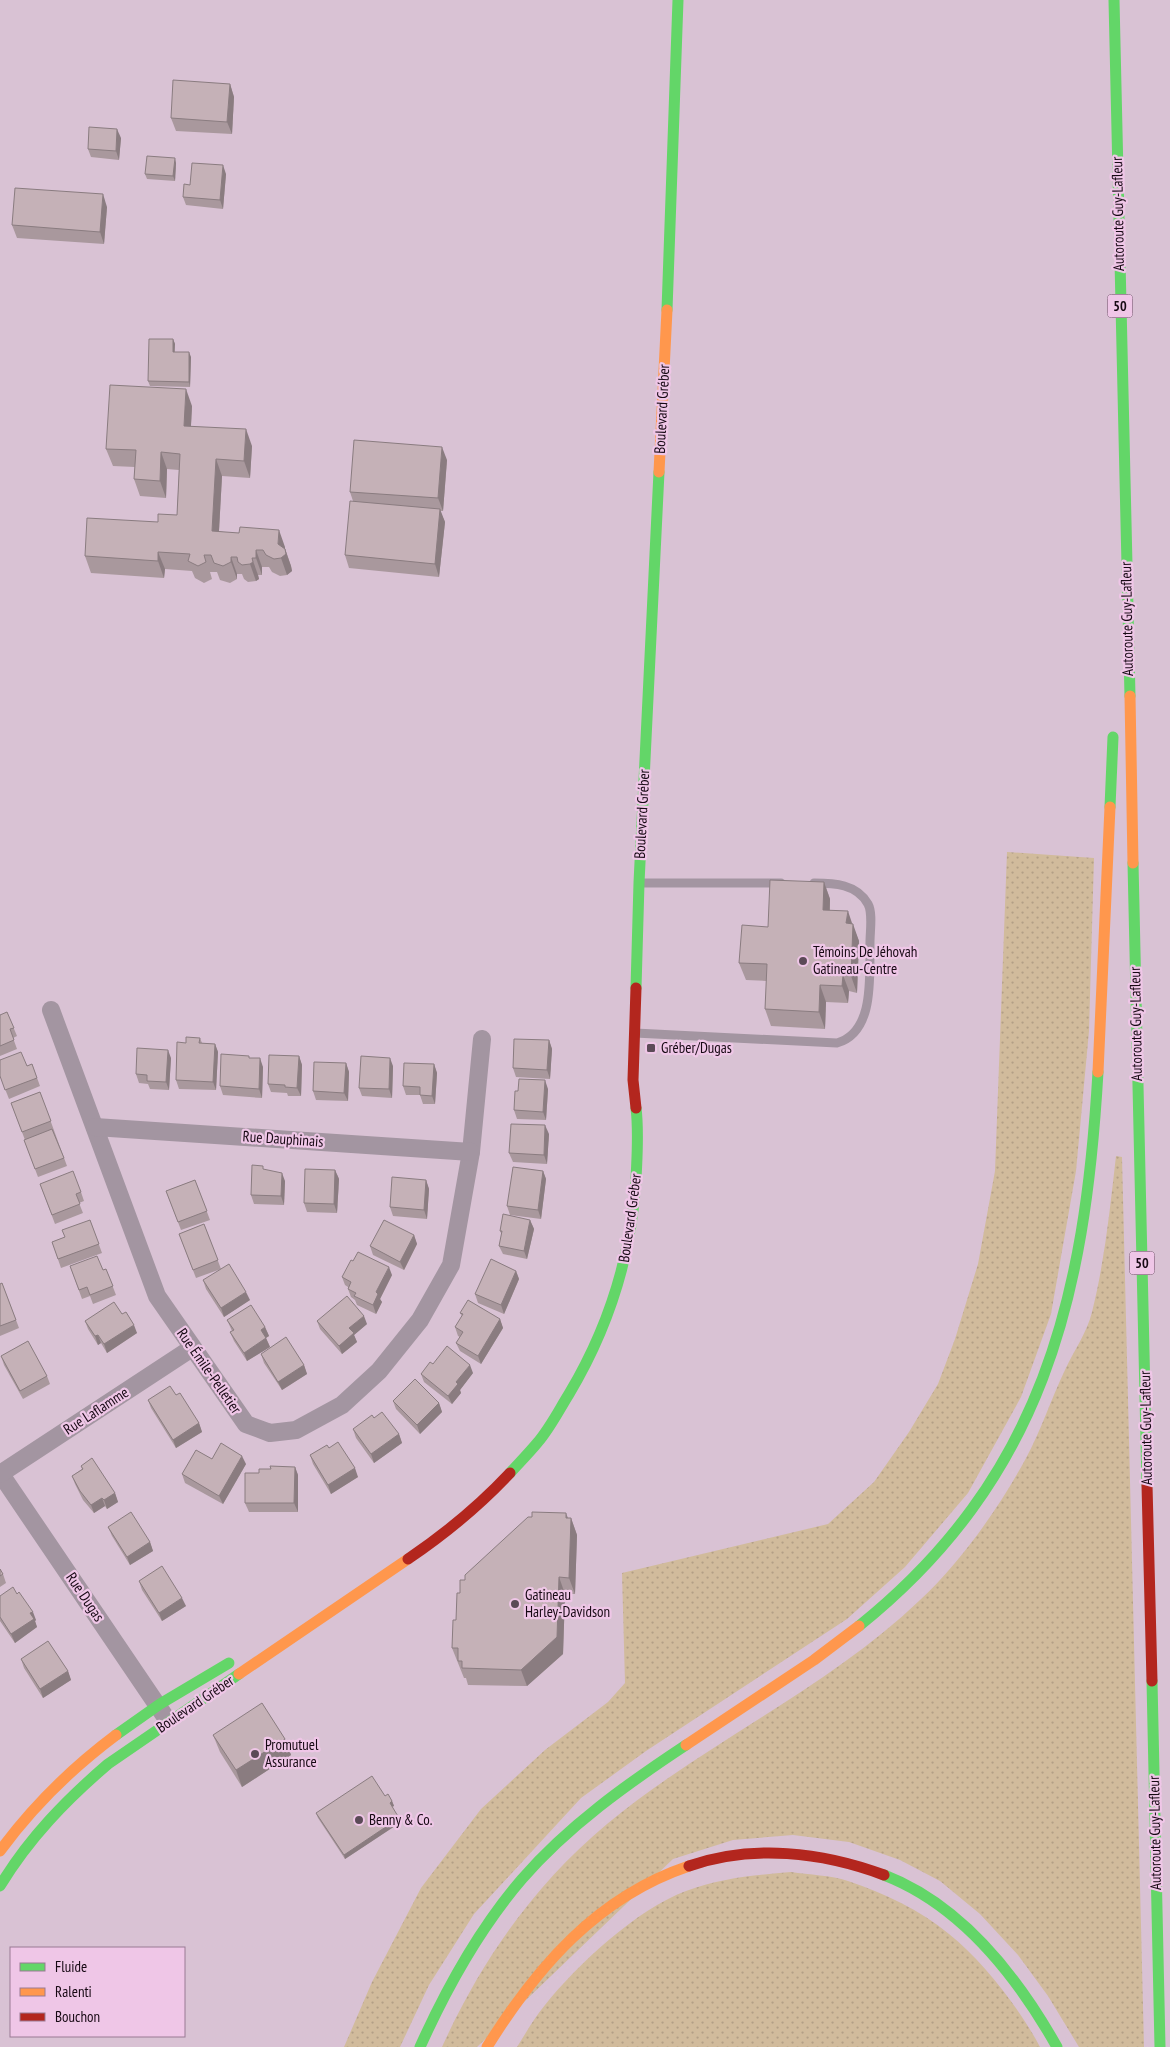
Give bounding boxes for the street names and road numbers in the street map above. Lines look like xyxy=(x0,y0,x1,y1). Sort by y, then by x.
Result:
street label: Autoroute Guy-Lafleur xyxy=(1107,156,1128,271)
road number: 50 xyxy=(1108,294,1132,318)
street label: Boulevard Gréber xyxy=(650,363,673,454)
street label: Autoroute Guy-Lafleur xyxy=(1116,561,1137,676)
street label: Boulevard Gréber xyxy=(630,768,653,859)
street label: Autoroute Guy-Lafleur xyxy=(1125,966,1146,1081)
street label: Rue Dauphinais xyxy=(242,1126,324,1151)
street label: Boulevard Gréber xyxy=(614,1171,645,1264)
road number: 50 xyxy=(1130,1252,1154,1274)
street label: Rue Émile-Pelletier xyxy=(173,1324,246,1418)
street label: Autoroute Guy-Lafleur xyxy=(1135,1370,1156,1485)
street label: Rue Laflamme xyxy=(60,1382,132,1439)
street label: Rue Dugas xyxy=(62,1569,109,1625)
street label: Boulevard Gréber xyxy=(152,1670,238,1737)
street label: Autoroute Guy-Lafleur xyxy=(1144,1775,1165,1890)

